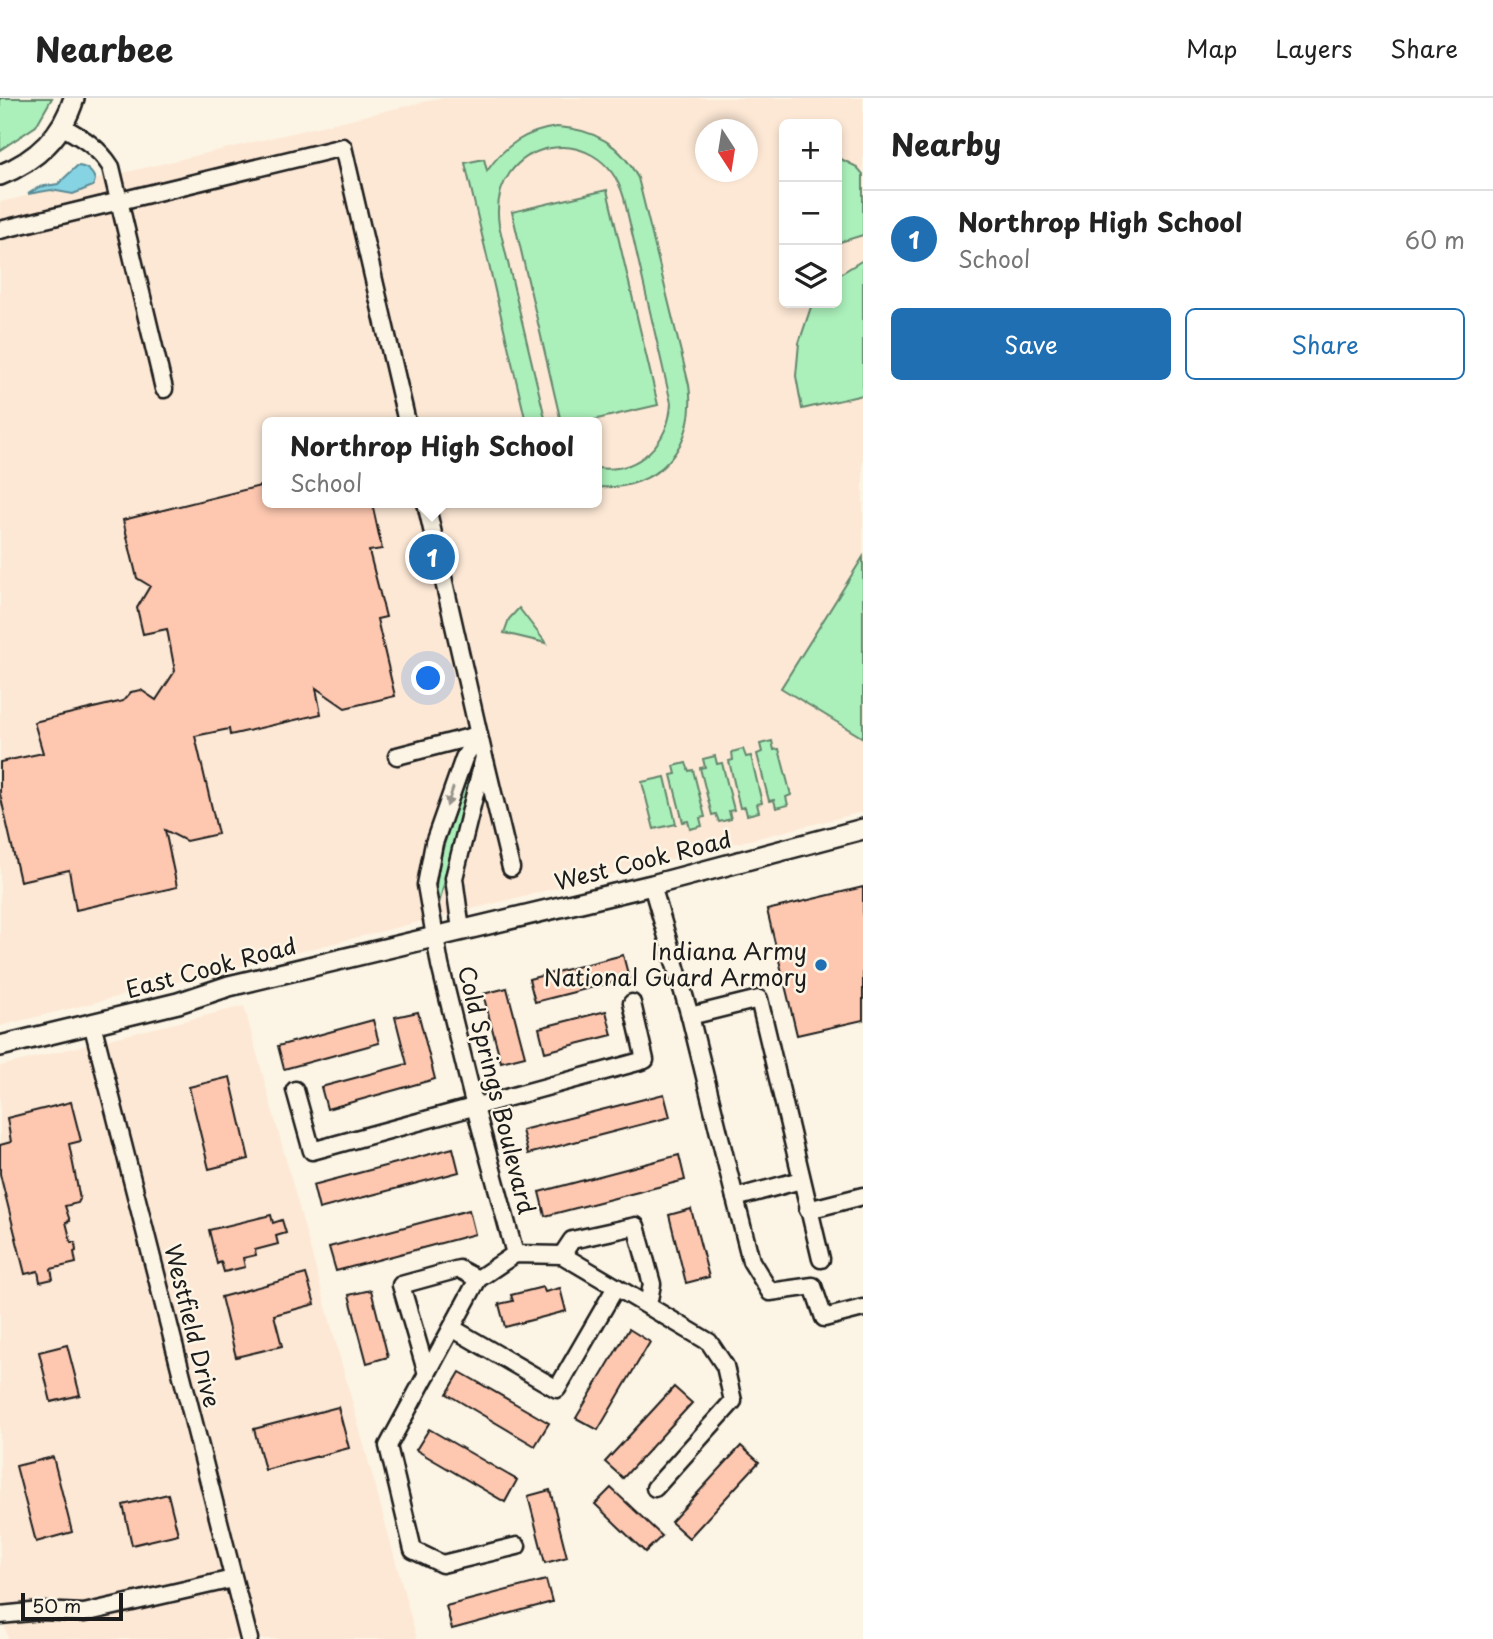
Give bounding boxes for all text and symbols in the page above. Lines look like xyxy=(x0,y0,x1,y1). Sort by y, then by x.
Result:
text: Nearbee xyxy=(35,23,173,73)
text: Map xyxy=(1186,30,1237,66)
text: Layers xyxy=(1275,30,1352,66)
text: Share xyxy=(1390,30,1458,66)
north arrow xyxy=(695,119,758,182)
map controls xyxy=(779,119,842,308)
button: + xyxy=(779,119,842,182)
text: Nearby xyxy=(891,121,1001,166)
button: − xyxy=(779,182,842,245)
text: Northrop High School xyxy=(958,202,1242,241)
text: 1 xyxy=(909,222,920,257)
text: 60 m xyxy=(1405,222,1465,257)
text: School xyxy=(958,241,1030,276)
button: layers xyxy=(779,245,842,308)
button: Save xyxy=(891,308,1171,380)
button: Share xyxy=(1185,308,1465,380)
popup xyxy=(262,417,602,508)
text: Northrop High School xyxy=(290,426,574,465)
text: School xyxy=(290,465,362,500)
pin: 1 xyxy=(409,531,455,583)
your location xyxy=(411,661,445,695)
one-way arrow xyxy=(444,786,455,807)
street label: West Cook Road xyxy=(551,821,735,898)
street label: East Cook Road xyxy=(121,927,300,1006)
place label: Indiana Army National Guard Armory xyxy=(544,933,807,994)
marker: Indiana Army National Guard Armory xyxy=(813,957,829,973)
street label: Cold Springs Boulevard xyxy=(450,962,545,1218)
street label: Westfield Drive xyxy=(156,1240,231,1411)
scale bar xyxy=(21,1590,122,1622)
text: 50 m xyxy=(32,1591,81,1619)

